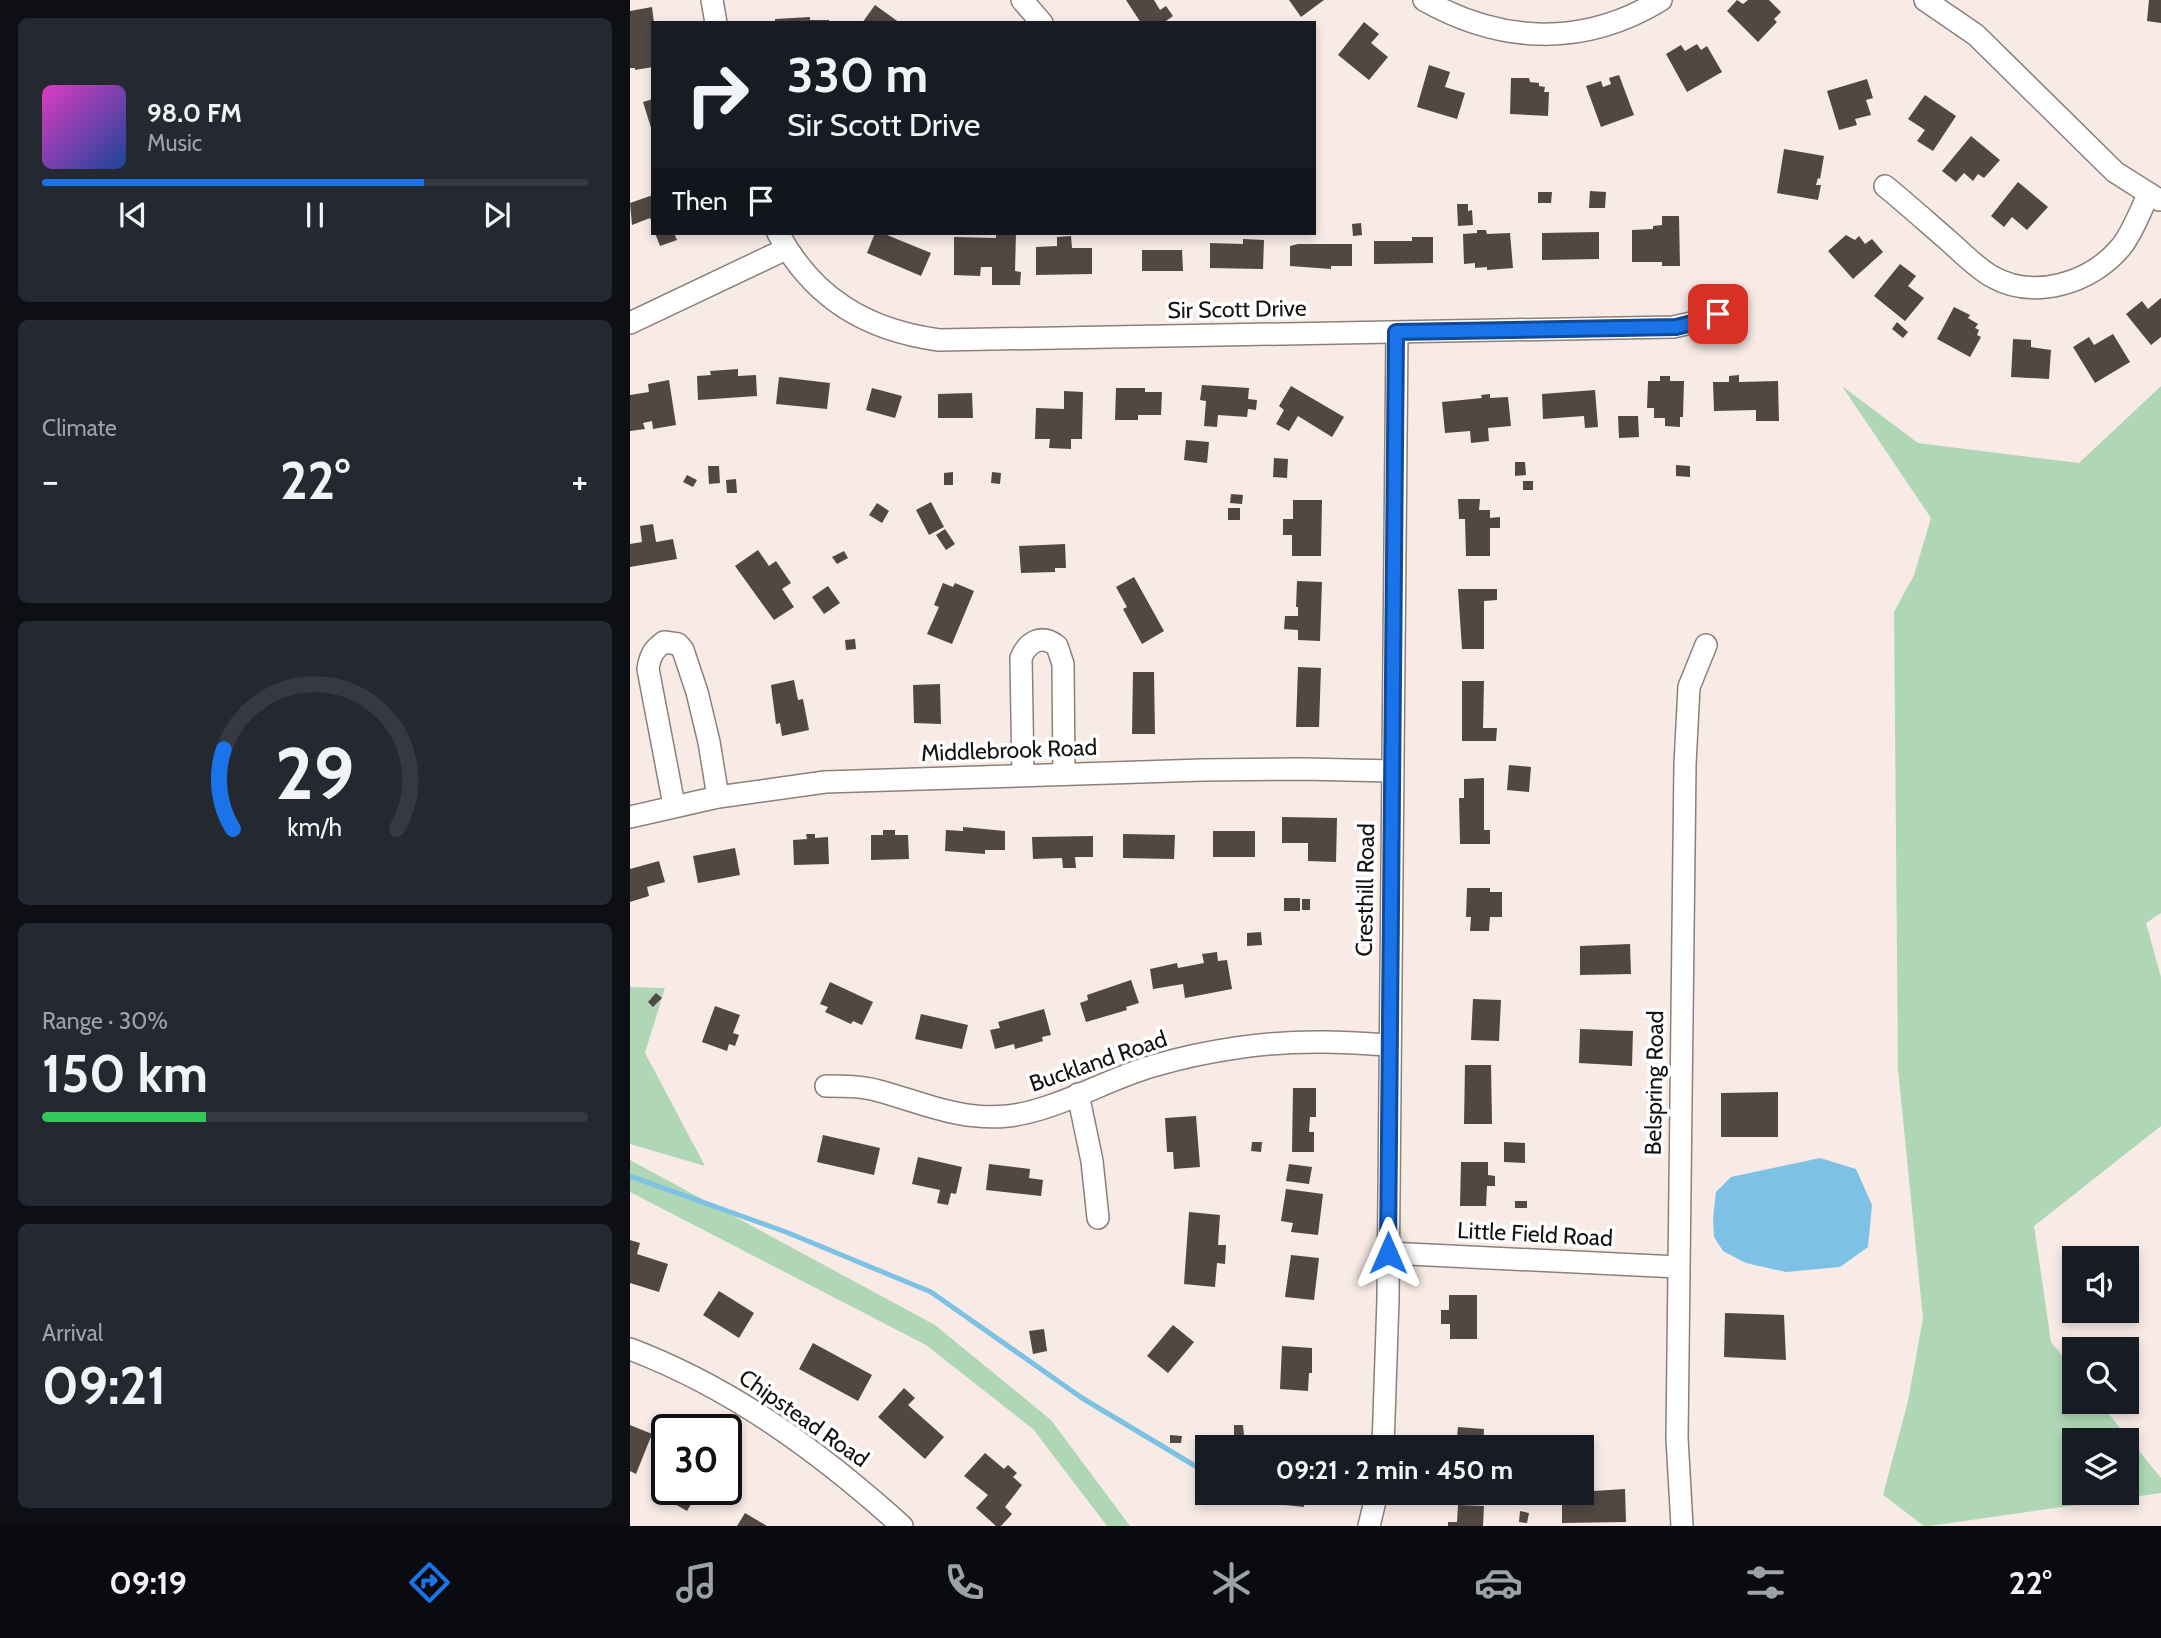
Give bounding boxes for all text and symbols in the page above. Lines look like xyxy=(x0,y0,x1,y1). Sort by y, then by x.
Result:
text: 330 m xyxy=(787,45,928,104)
icon: right xyxy=(672,49,763,140)
text: 98.0 FM xyxy=(147,97,242,129)
text: Sir Scott Drive xyxy=(787,105,981,144)
text: Music xyxy=(147,129,202,157)
icon: arrive xyxy=(742,182,780,220)
text: Then xyxy=(672,185,728,217)
icon: previous xyxy=(114,196,152,234)
icon: pause xyxy=(296,196,334,234)
icon: next xyxy=(478,196,516,234)
pin xyxy=(1688,284,1748,344)
street label: Sir Scott Drive xyxy=(1167,294,1307,324)
icon: arrive xyxy=(1699,295,1737,333)
text: Climate xyxy=(42,414,117,442)
text: 22° xyxy=(280,449,350,512)
text: − xyxy=(42,457,59,504)
text: + xyxy=(571,457,588,504)
text: 29 xyxy=(275,729,355,817)
street label: Middlebrook Road xyxy=(920,733,1098,767)
text: km/h xyxy=(288,812,342,842)
street label: Cresthill Road xyxy=(1350,823,1380,957)
text: Range · 30% xyxy=(42,1007,168,1035)
street label: Belspring Road xyxy=(1639,1010,1669,1156)
street label: Buckland Road xyxy=(1026,1024,1170,1098)
text: 150 km xyxy=(42,1042,208,1105)
position arrow xyxy=(1351,1216,1425,1290)
street label: Little Field Road xyxy=(1456,1216,1614,1252)
map controls xyxy=(2062,1246,2139,1505)
button: sound xyxy=(2062,1246,2139,1323)
text: Arrival xyxy=(42,1319,103,1347)
button: search xyxy=(2062,1337,2139,1414)
text: 09:21 xyxy=(42,1354,166,1417)
street label: Chipstead Road xyxy=(734,1363,874,1473)
speed limit sign: 30 xyxy=(651,1414,742,1505)
button: layers xyxy=(2062,1428,2139,1505)
text: 09:21 · 2 min · 450 m xyxy=(1276,1454,1513,1486)
icon: directions xyxy=(405,1558,454,1607)
icon: music xyxy=(672,1558,721,1607)
icon: phone xyxy=(940,1558,989,1607)
icon: climate xyxy=(1207,1558,1256,1607)
icon: car xyxy=(1474,1558,1523,1607)
icon: filters xyxy=(1741,1558,1790,1607)
text: 09:19 xyxy=(109,1563,187,1602)
text: 22° xyxy=(2009,1563,2052,1602)

